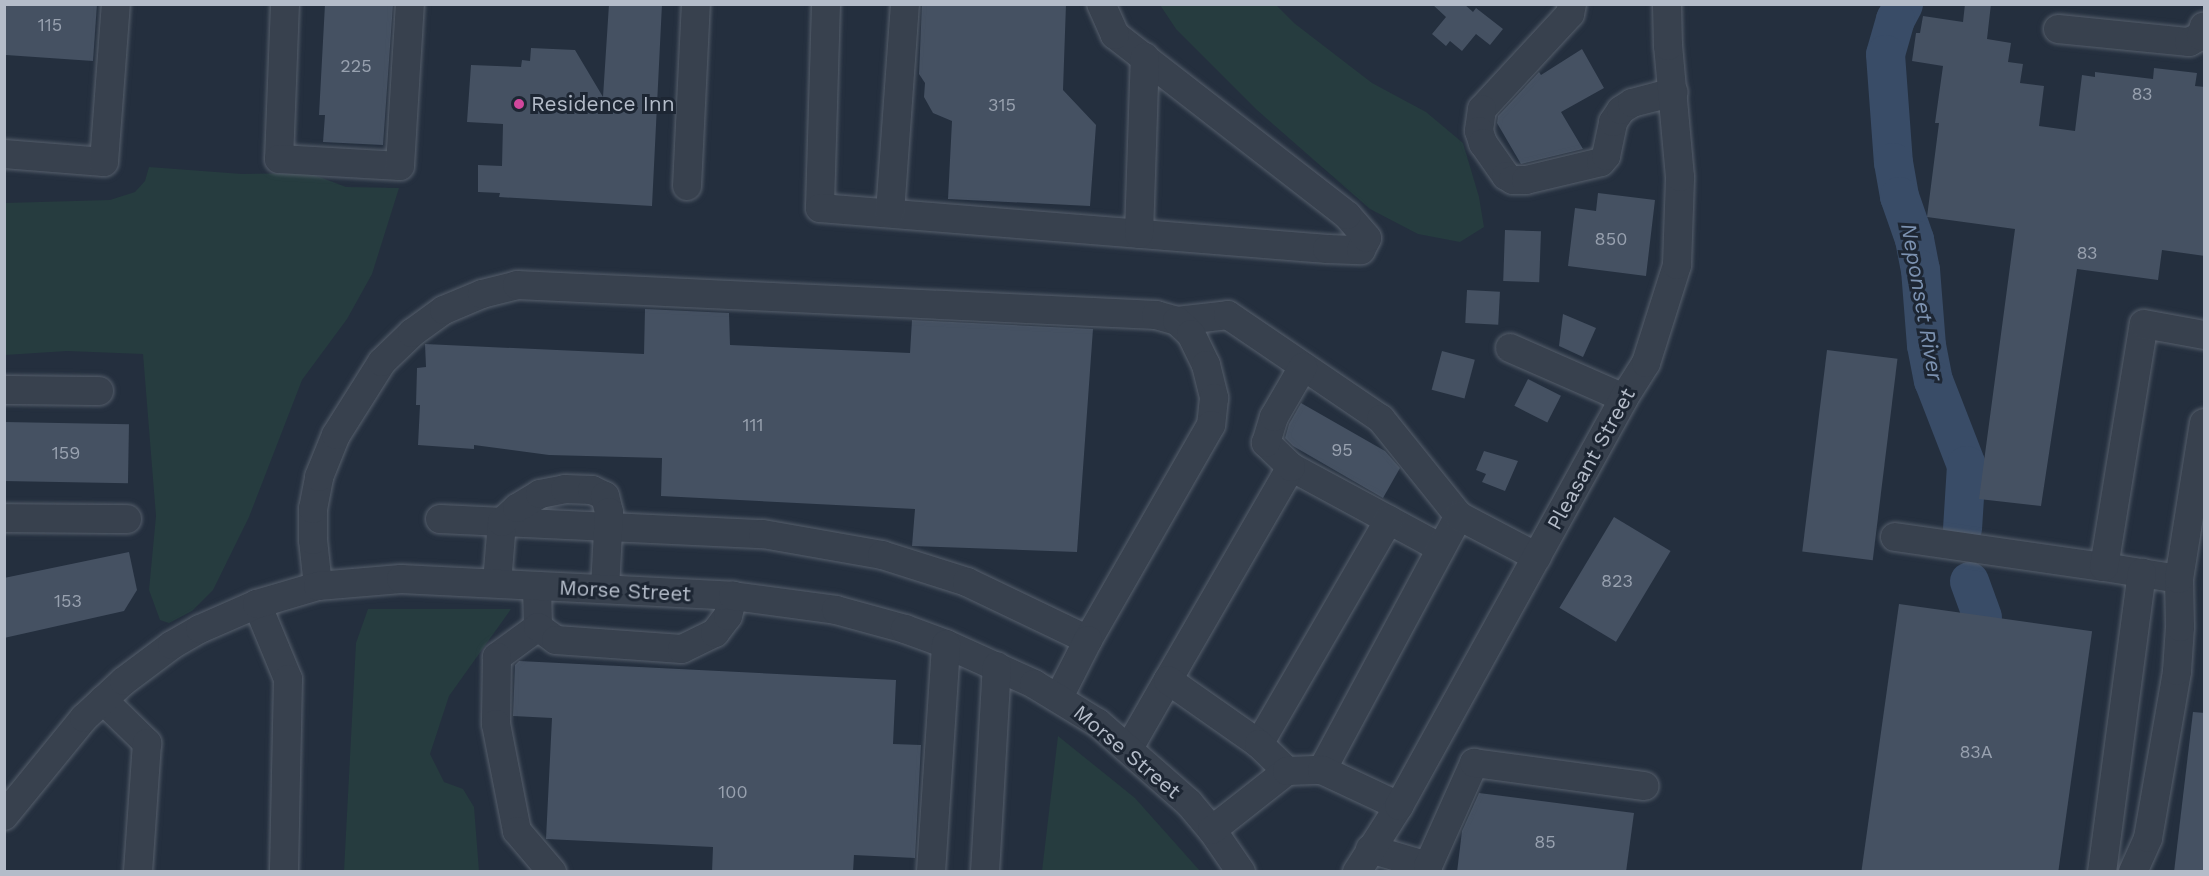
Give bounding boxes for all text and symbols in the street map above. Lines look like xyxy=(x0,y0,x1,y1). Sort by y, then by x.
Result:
house number: 115 xyxy=(38,14,62,36)
house number: 225 xyxy=(340,55,372,77)
house number: 83 xyxy=(2131,83,2153,105)
place label: Residence Inn xyxy=(531,91,675,117)
house number: 315 xyxy=(988,94,1016,116)
marker: Residence Inn xyxy=(512,97,526,111)
water label: Neponset River xyxy=(1895,221,1949,383)
house number: 850 xyxy=(1595,228,1627,250)
house number: 83 xyxy=(2076,242,2098,264)
street label: Pleasant Street xyxy=(1542,384,1640,534)
house number: 111 xyxy=(742,414,764,436)
house number: 95 xyxy=(1331,439,1353,461)
house number: 159 xyxy=(52,442,80,464)
house number: 823 xyxy=(1601,570,1633,592)
street label: Morse Street xyxy=(558,575,692,607)
house number: 153 xyxy=(54,590,82,612)
street label: Morse Street xyxy=(1068,700,1186,804)
house number: 83A xyxy=(1959,741,1993,763)
house number: 100 xyxy=(718,781,748,803)
house number: 85 xyxy=(1534,831,1556,853)

